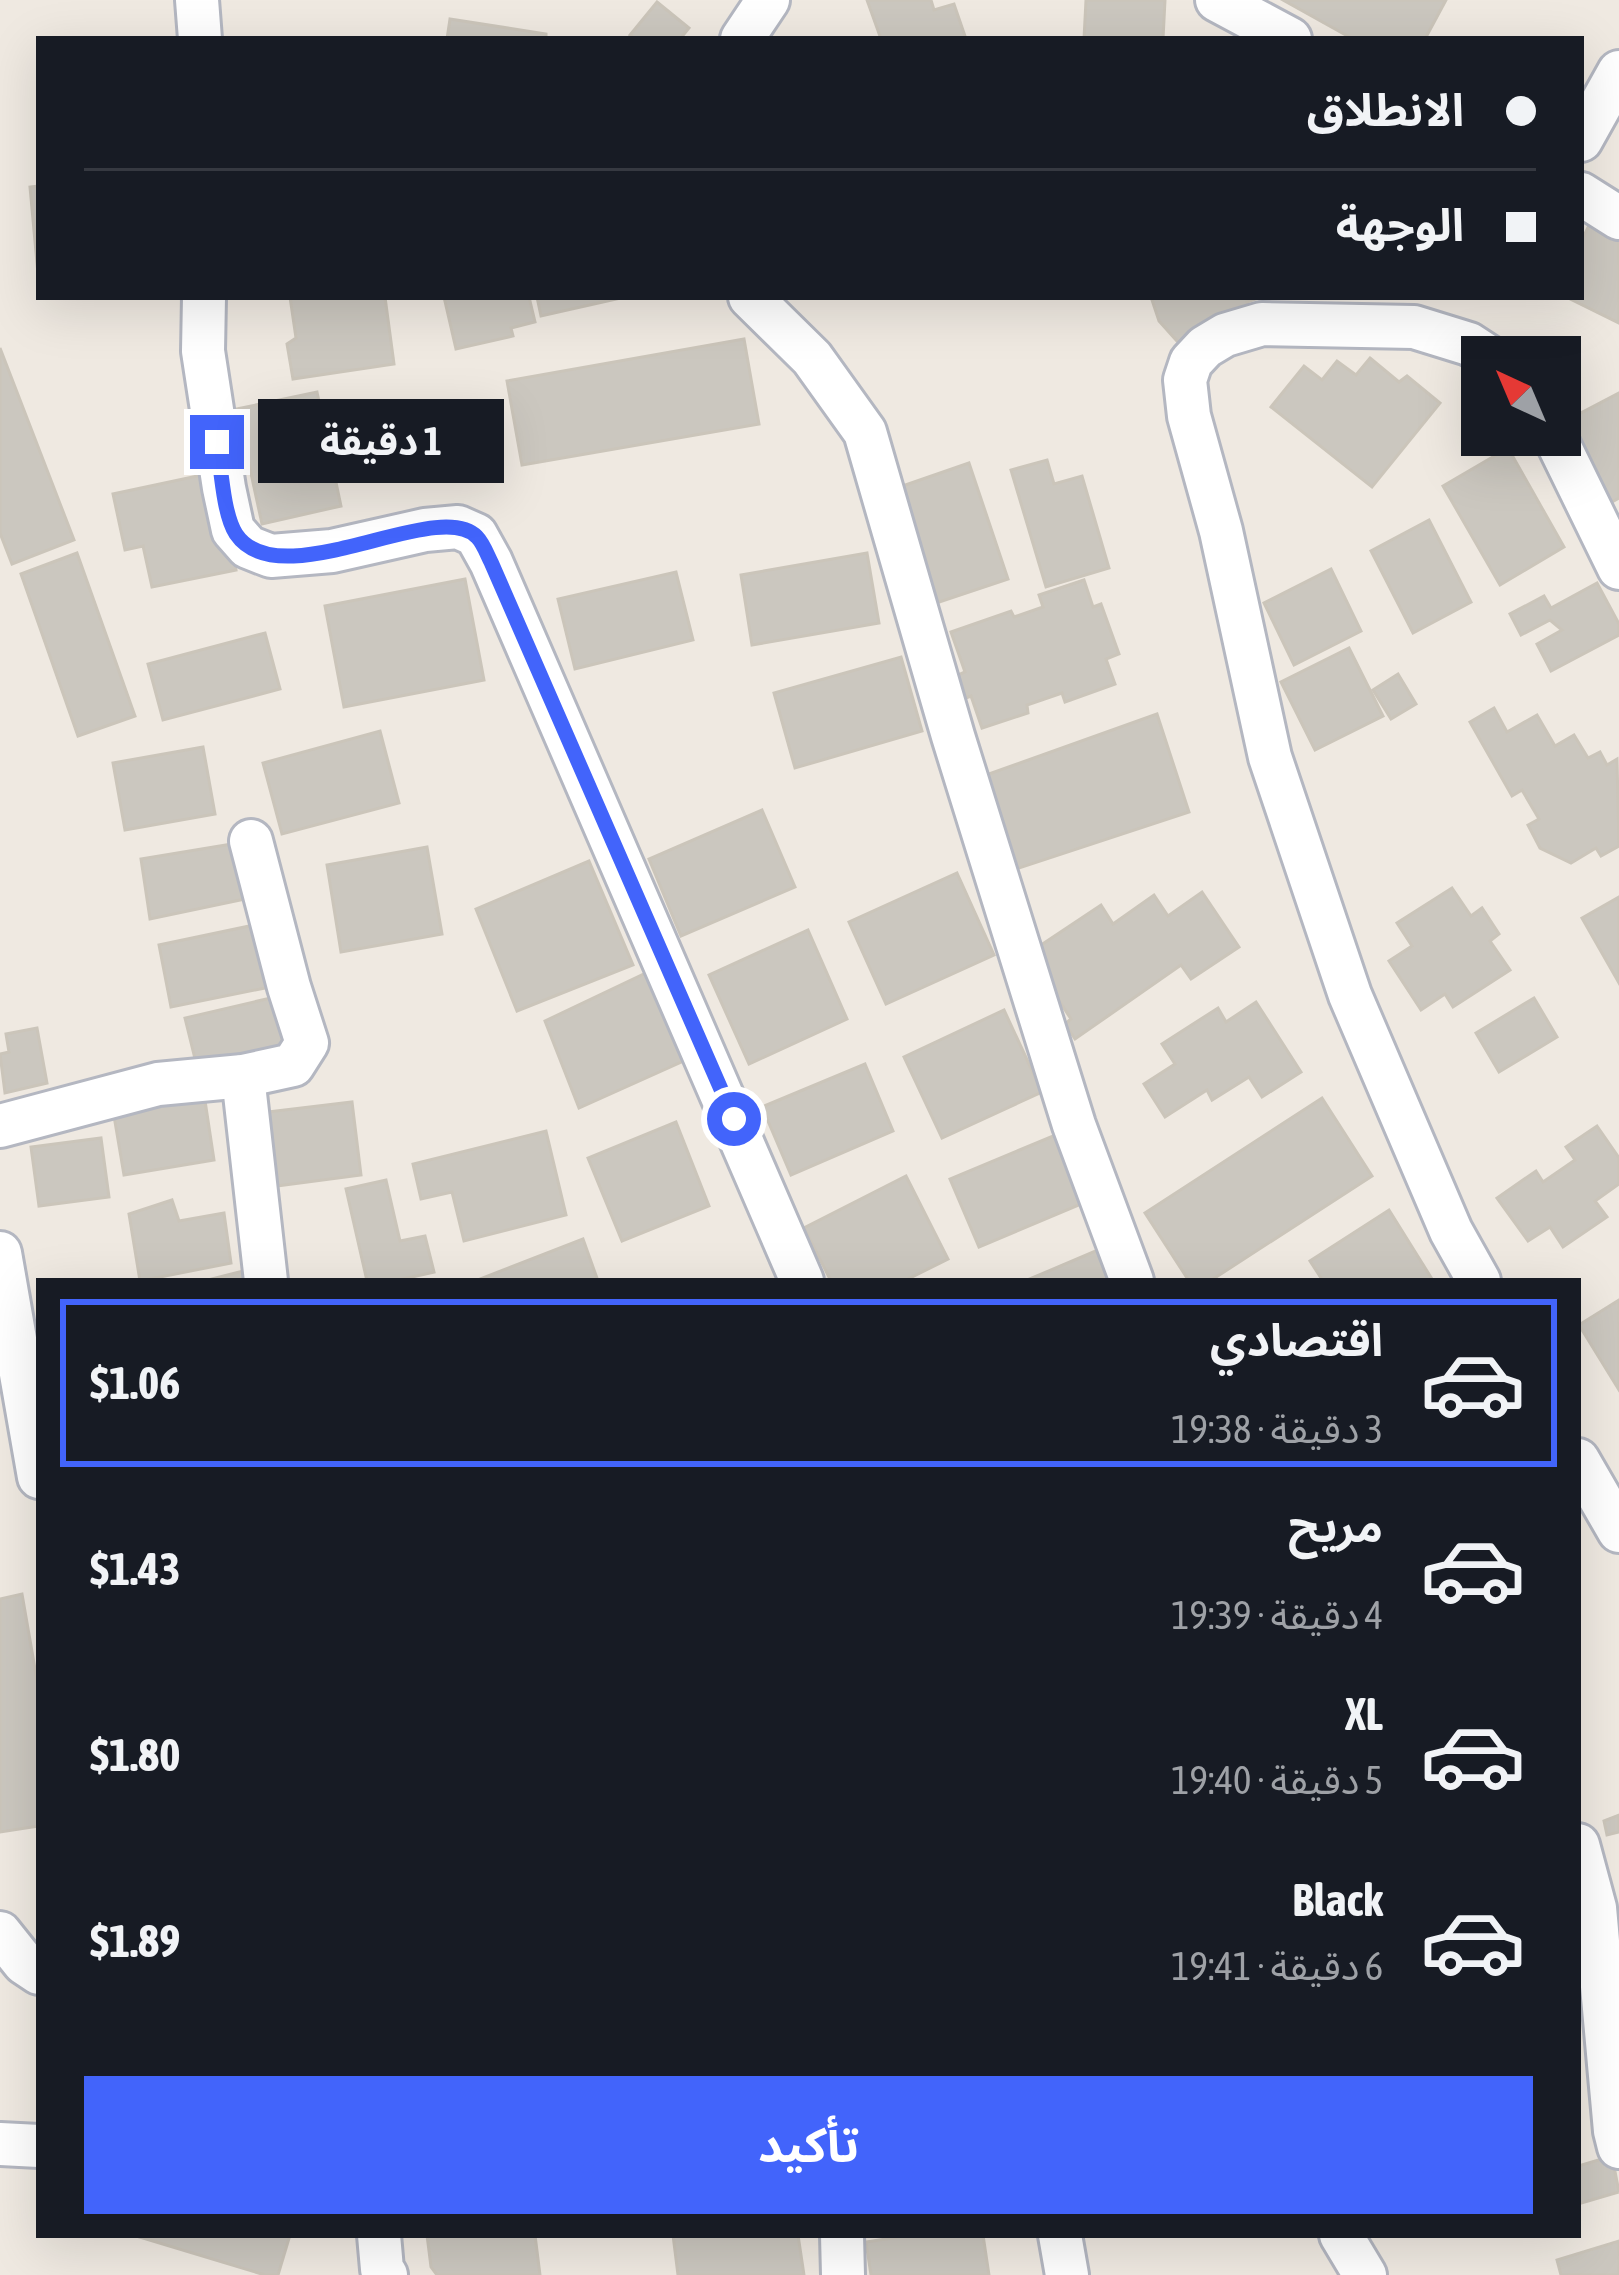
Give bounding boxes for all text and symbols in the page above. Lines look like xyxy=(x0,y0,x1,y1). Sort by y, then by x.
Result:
text: الانطلاق xyxy=(1307,84,1464,136)
text: الوجهة xyxy=(1336,199,1464,251)
north arrow xyxy=(1461,336,1581,456)
map controls xyxy=(1461,336,1581,456)
callout: 1 دقيقة xyxy=(259,400,505,484)
route end xyxy=(190,415,244,469)
text: 1 دقيقة xyxy=(320,419,442,463)
route start xyxy=(707,1092,761,1146)
text: اقتصادي xyxy=(1210,1314,1383,1366)
icon: car xyxy=(1419,1329,1527,1437)
text: $1.06 xyxy=(90,1357,180,1409)
text: 3 دقيقة · 19:38 xyxy=(1171,1407,1383,1451)
text: مريح xyxy=(1288,1500,1383,1552)
icon: car xyxy=(1419,1515,1527,1623)
text: $1.43 xyxy=(90,1543,180,1595)
text: 4 دقيقة · 19:39 xyxy=(1171,1593,1383,1637)
text: XL xyxy=(1345,1688,1383,1740)
icon: car xyxy=(1419,1701,1527,1809)
text: $1.80 xyxy=(90,1729,180,1781)
text: 5 دقيقة · 19:40 xyxy=(1171,1758,1383,1802)
text: Black xyxy=(1292,1874,1383,1926)
icon: car xyxy=(1419,1887,1527,1995)
text: $1.89 xyxy=(90,1915,180,1967)
text: 6 دقيقة · 19:41 xyxy=(1171,1944,1383,1988)
button: تأكيد xyxy=(84,2076,1533,2214)

